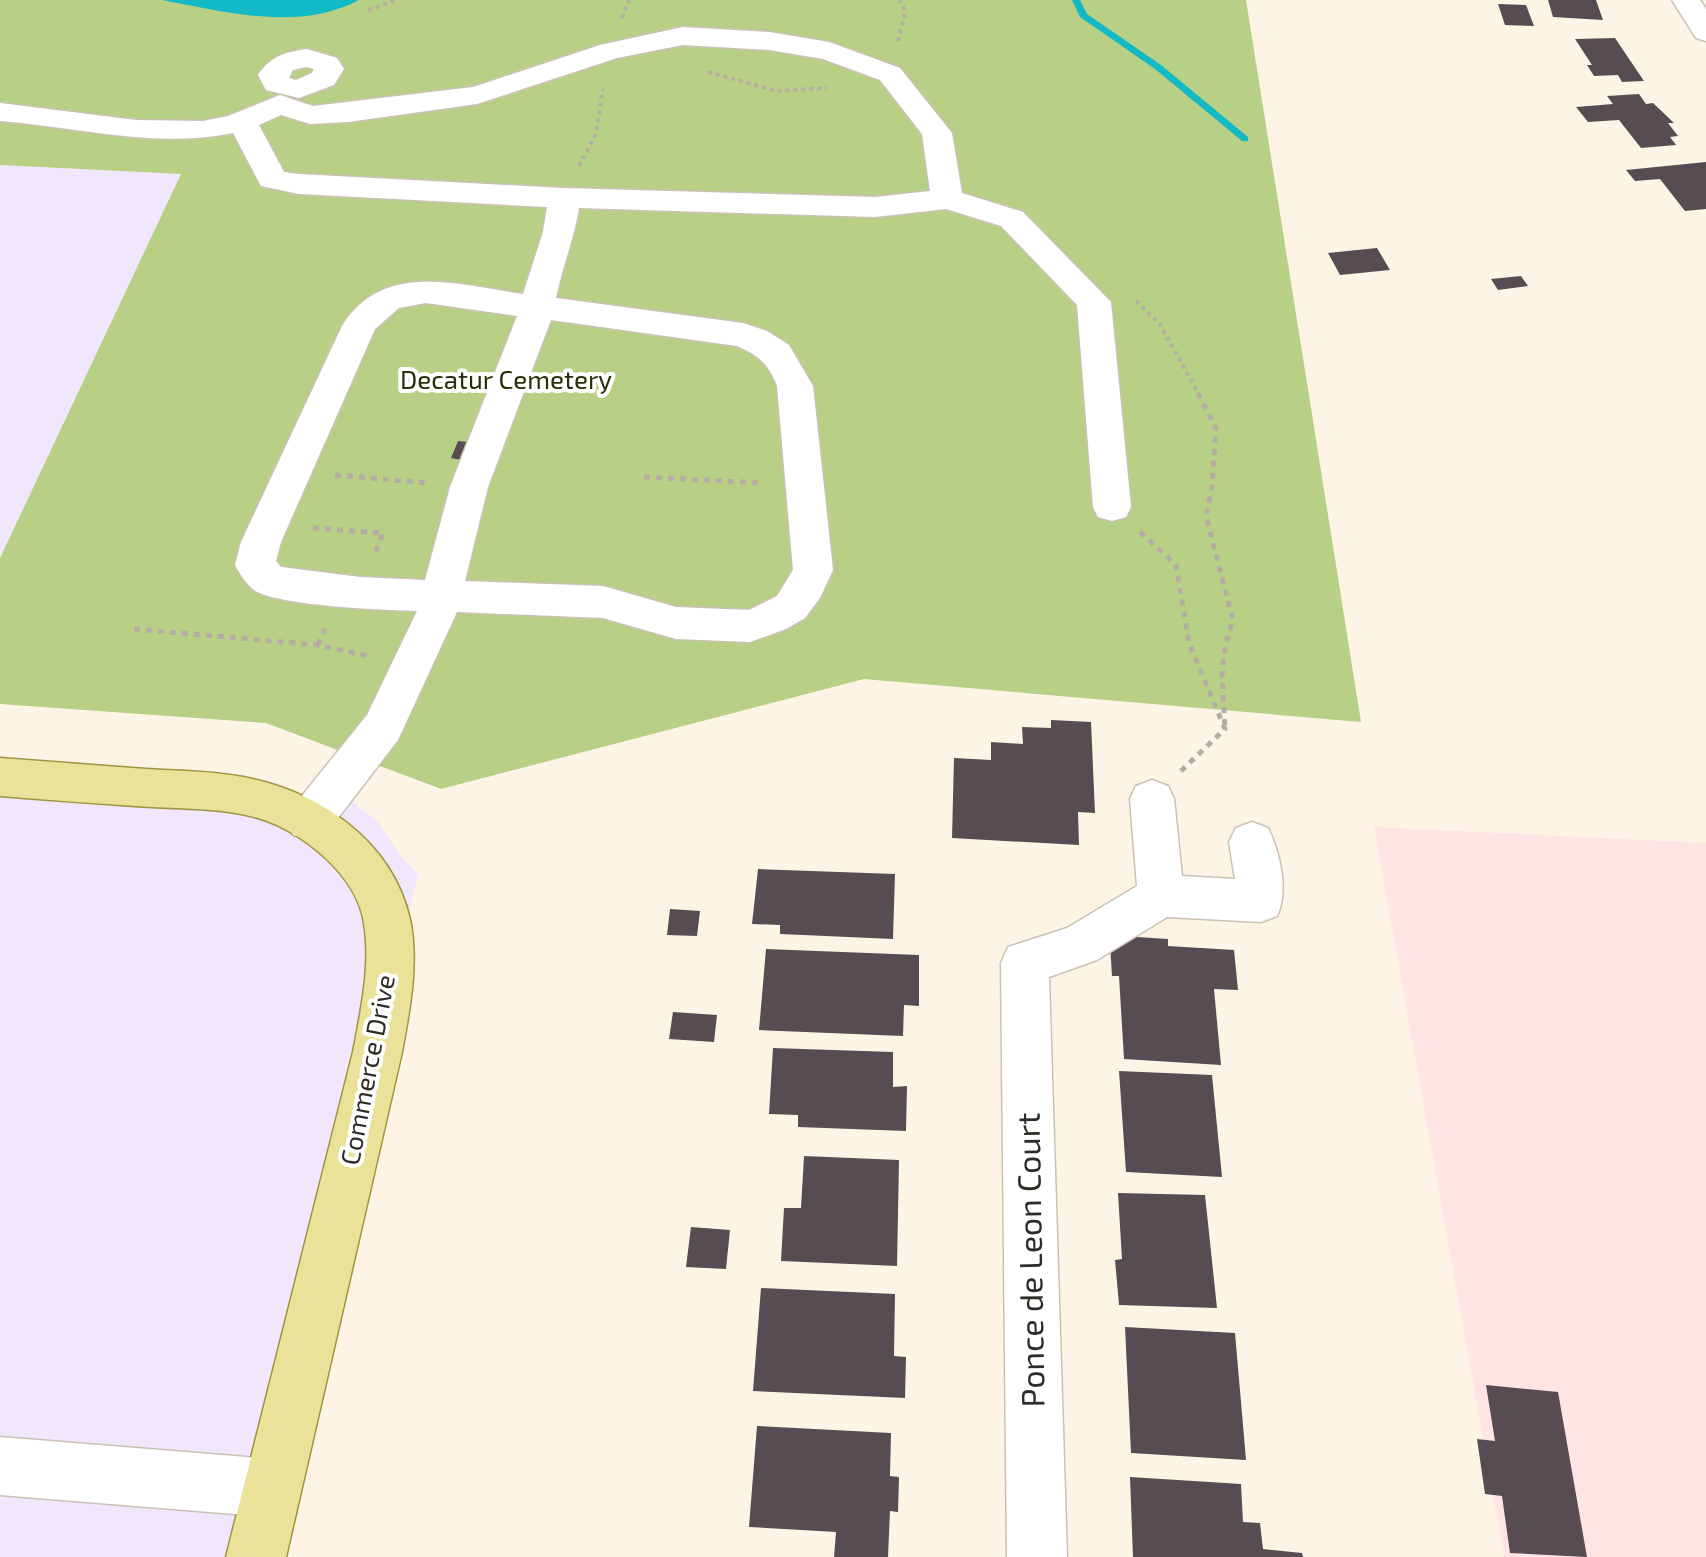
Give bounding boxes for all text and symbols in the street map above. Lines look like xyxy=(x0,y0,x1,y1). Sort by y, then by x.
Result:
park label: Decatur Cemetery xyxy=(400,363,612,394)
street label: Commerce Drive xyxy=(333,972,400,1167)
street label: Ponce de Leon Court xyxy=(1007,1112,1051,1408)

